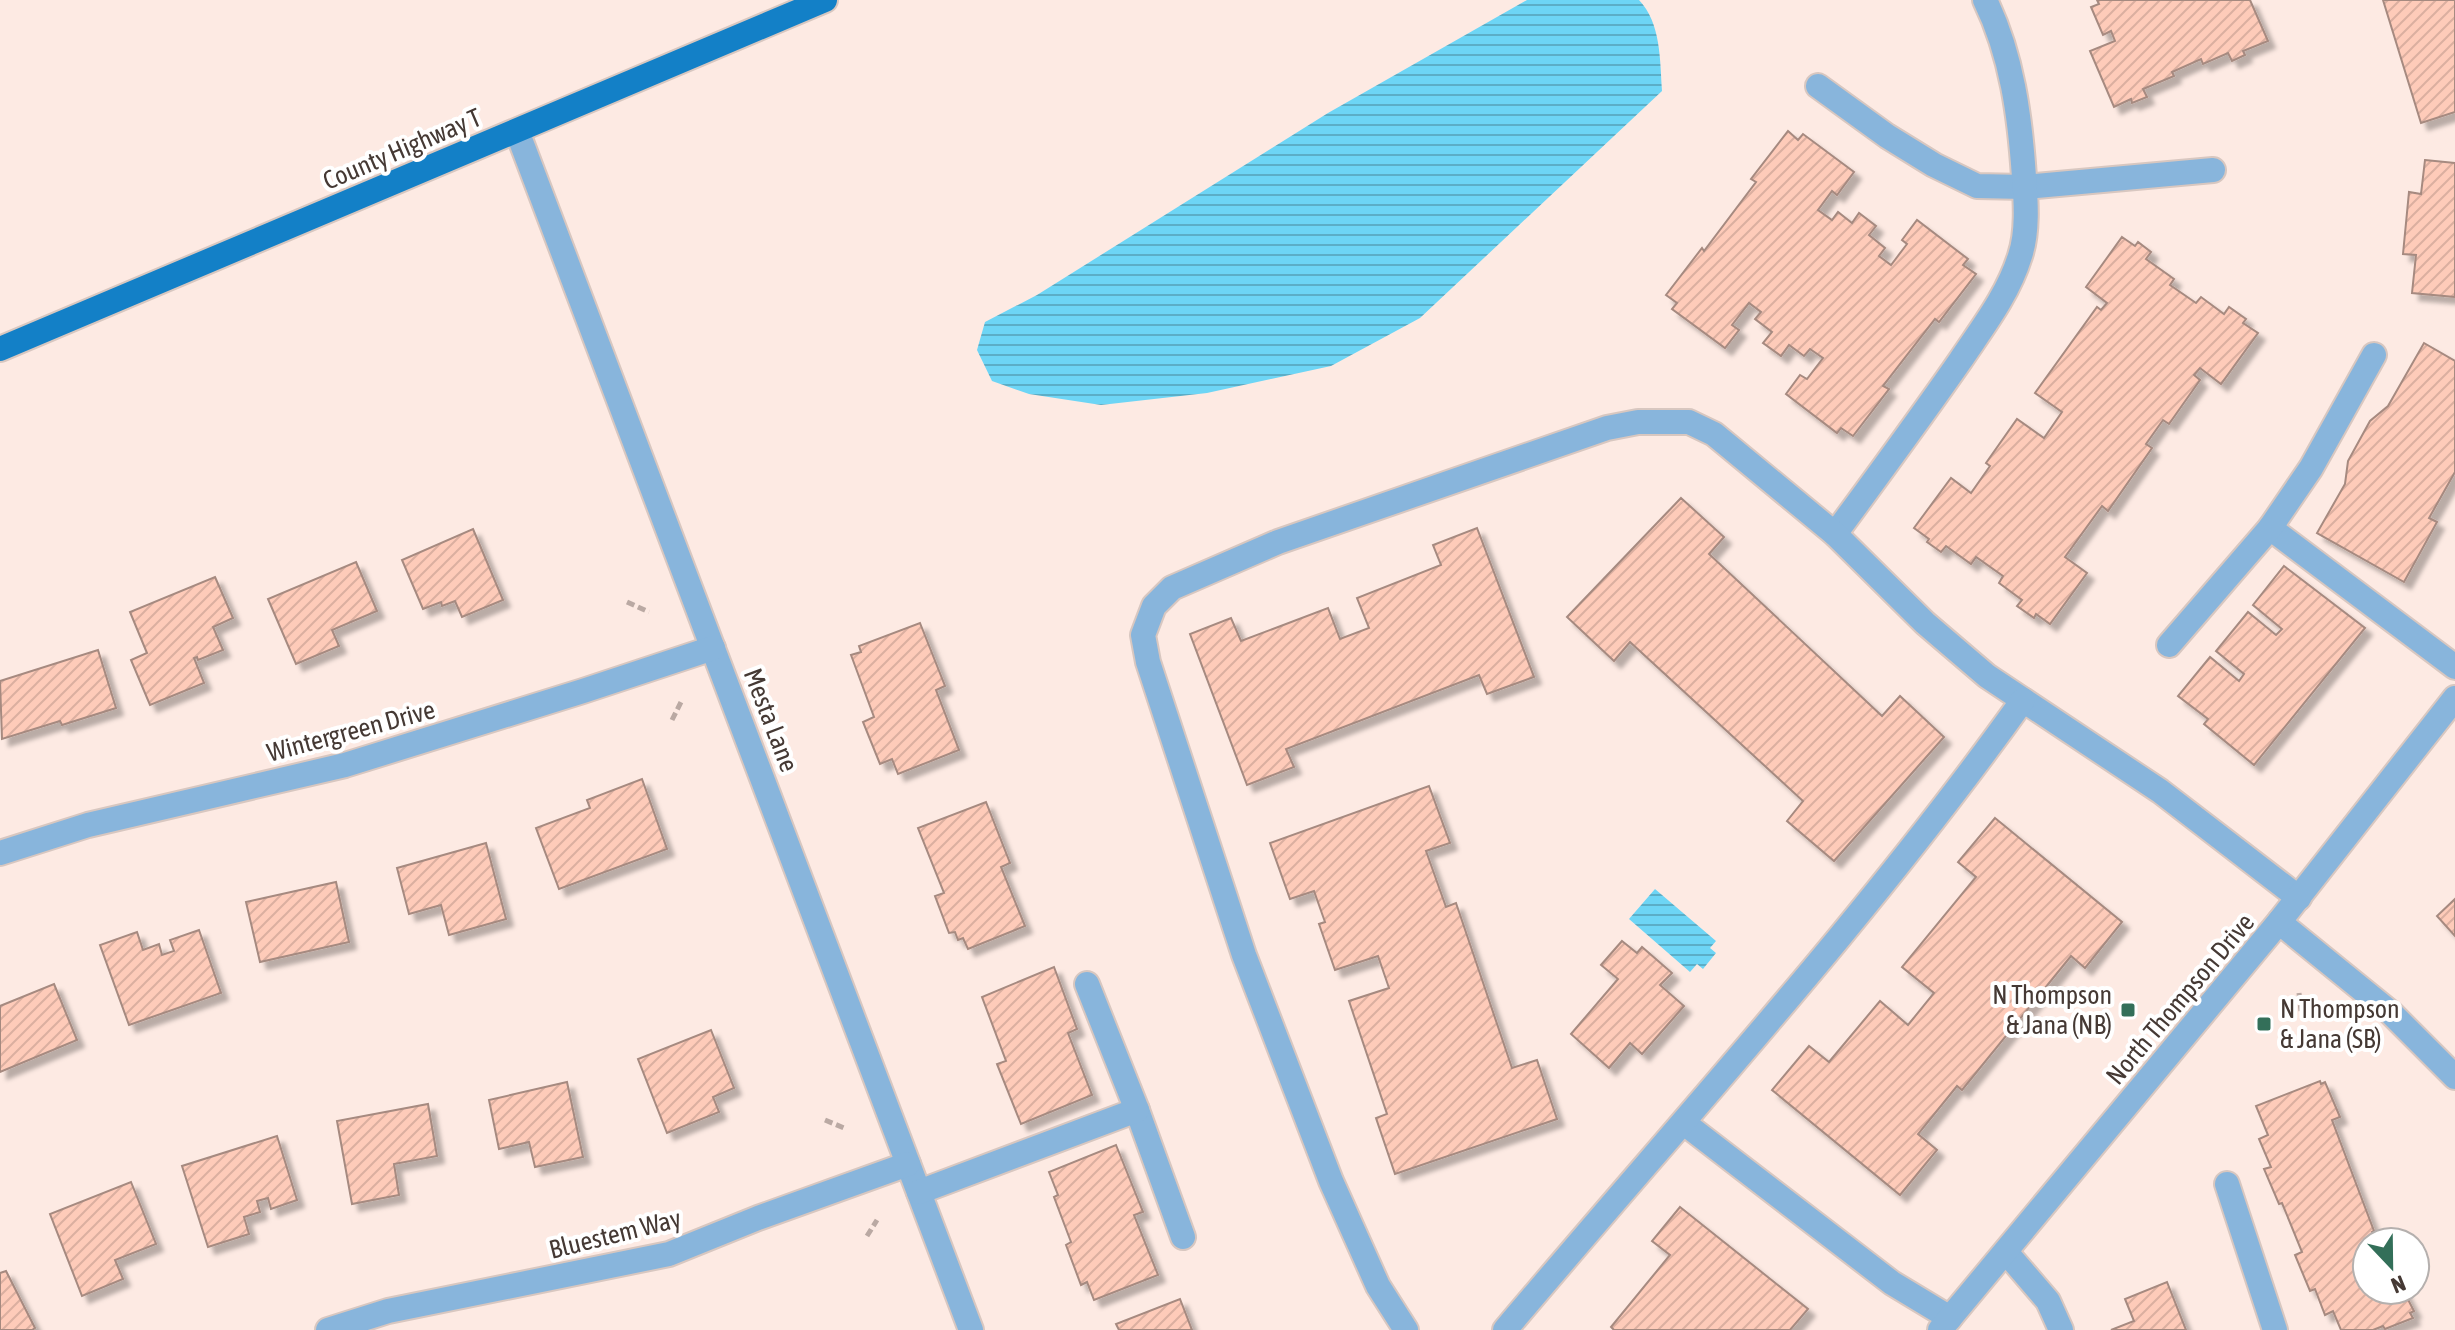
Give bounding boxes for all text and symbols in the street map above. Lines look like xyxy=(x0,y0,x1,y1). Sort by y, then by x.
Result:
street label: County Highway T xyxy=(318,102,486,196)
street label: Mesta Lane xyxy=(738,664,804,776)
street label: Wintergreen Drive xyxy=(264,694,438,768)
street label: North Thompson Drive xyxy=(2100,908,2260,1090)
place label: N Thompson & Jana (NB) xyxy=(1992,980,2112,1040)
place label: N Thompson & Jana (SB) xyxy=(2280,994,2400,1054)
marker: N Thompson & Jana (NB) xyxy=(2119,1001,2137,1019)
marker: N Thompson & Jana (SB) xyxy=(2255,1015,2273,1033)
street label: Bluestem Way xyxy=(546,1203,684,1265)
north arrow xyxy=(2351,1226,2431,1306)
text: N xyxy=(2388,1270,2409,1299)

